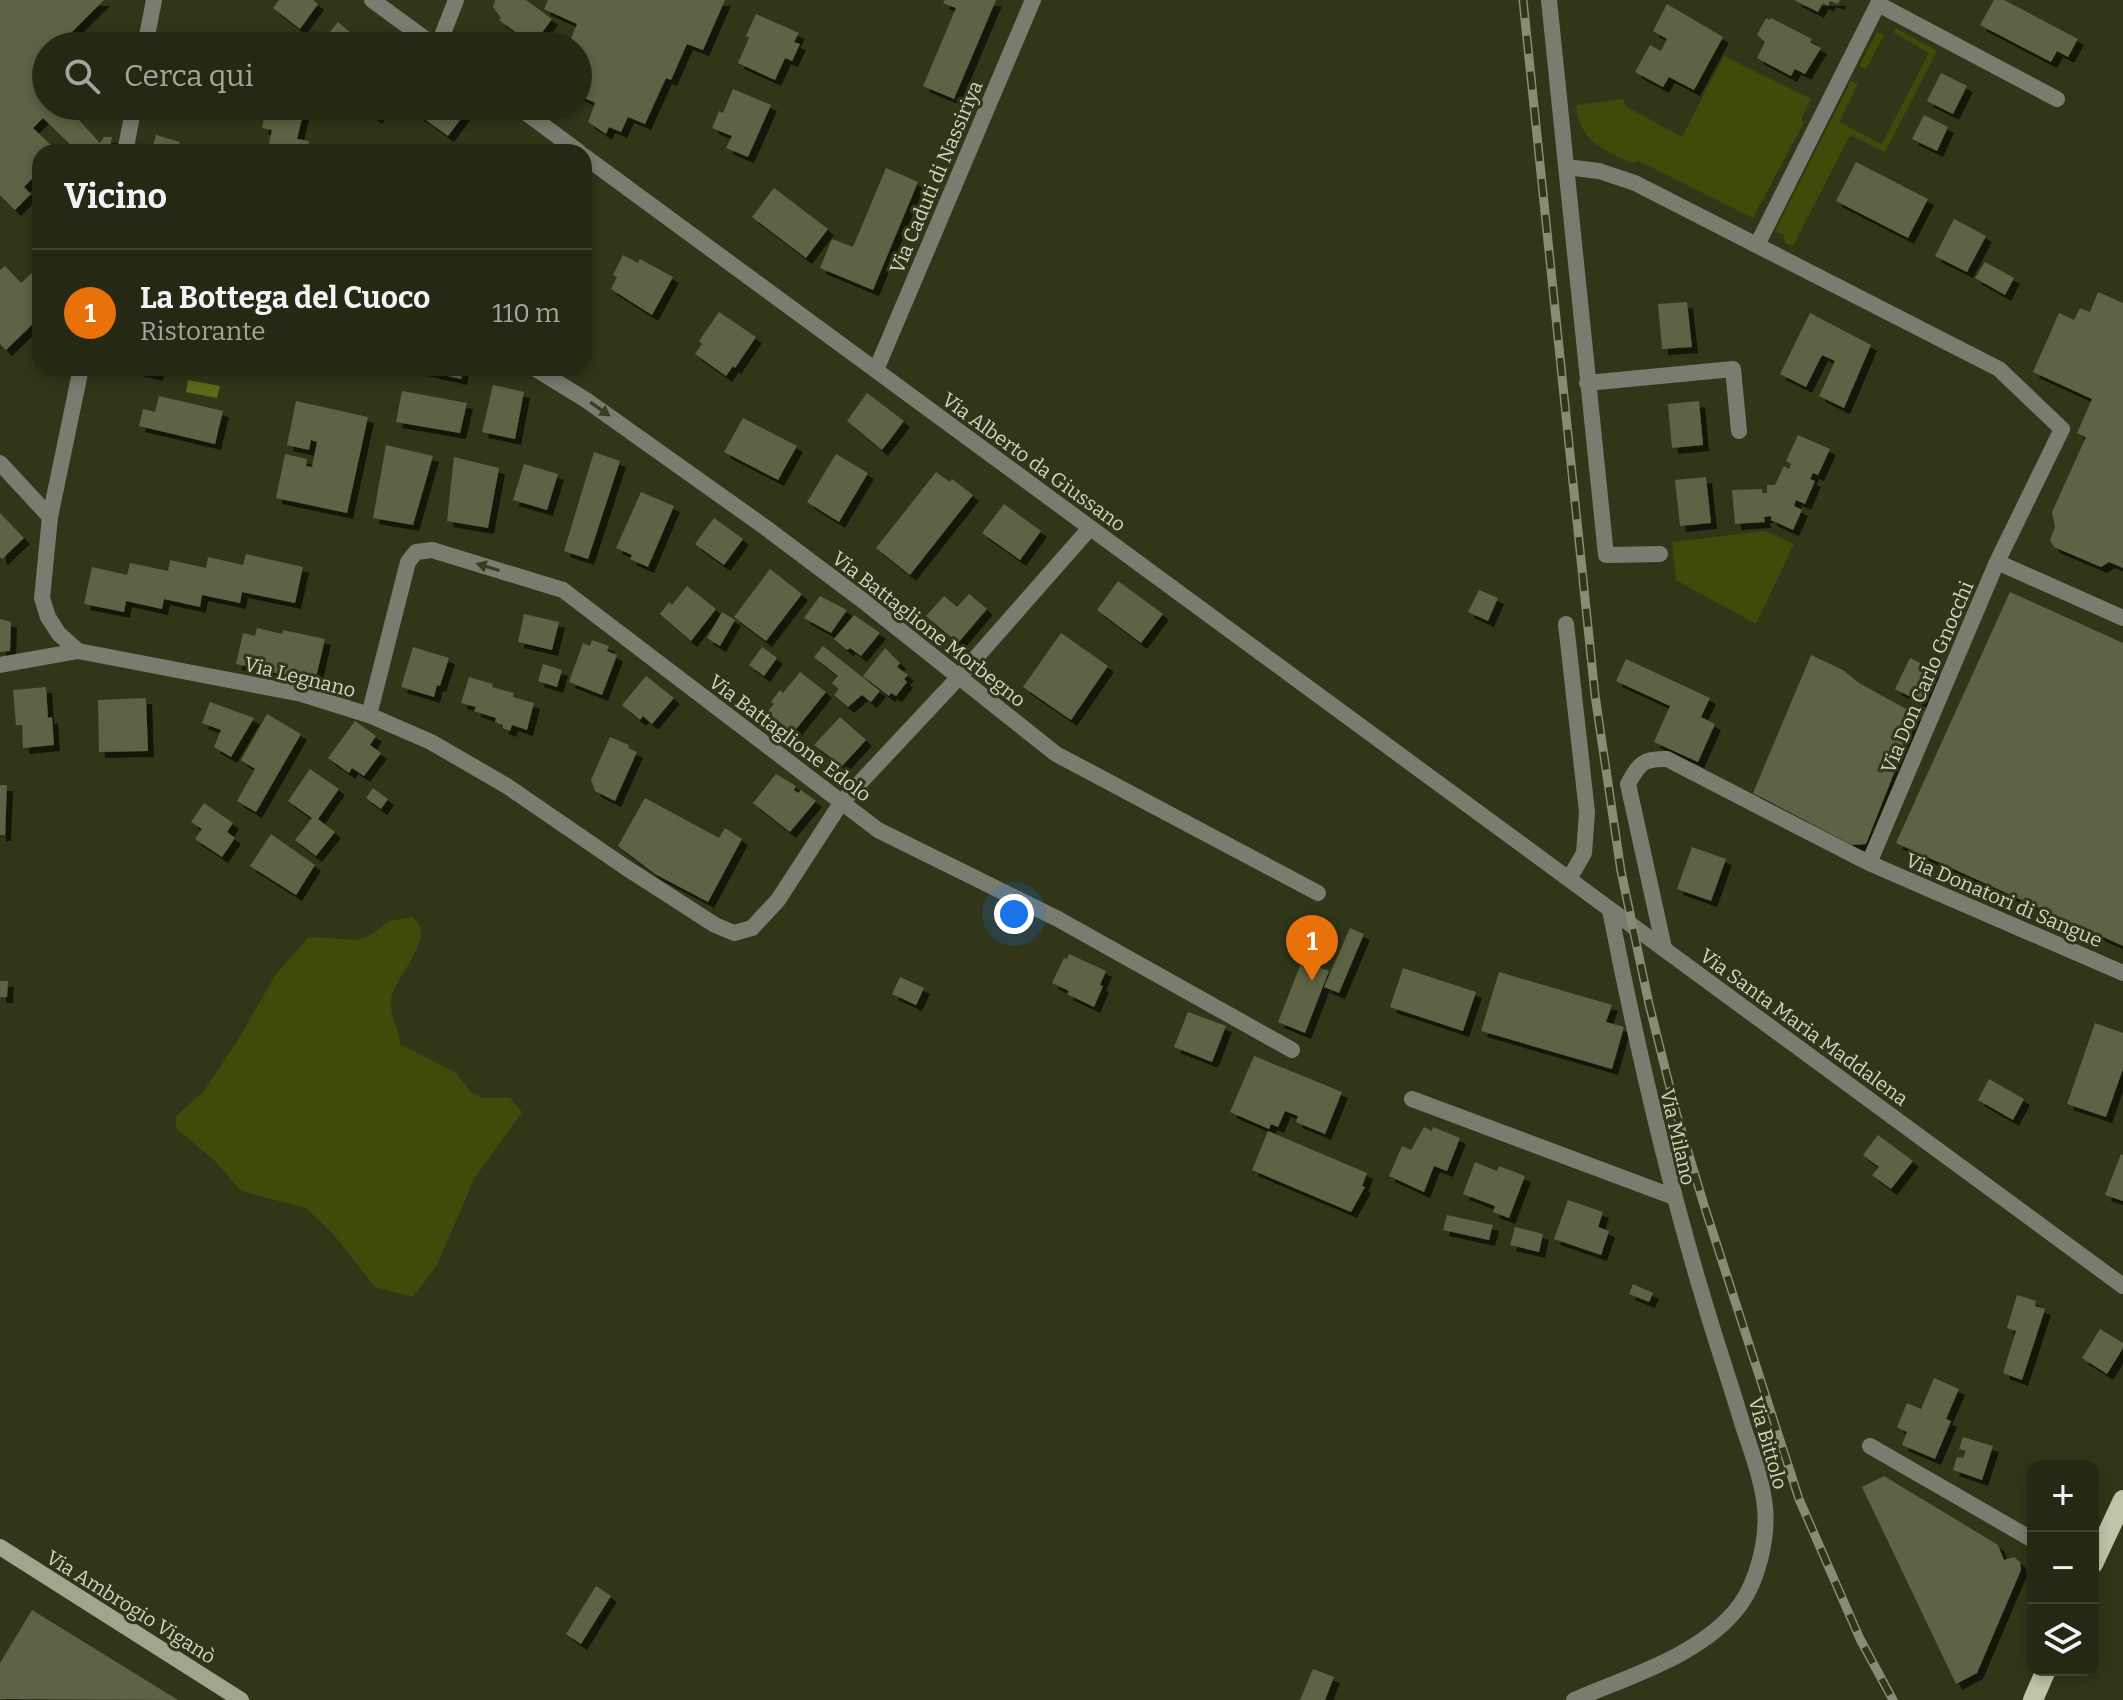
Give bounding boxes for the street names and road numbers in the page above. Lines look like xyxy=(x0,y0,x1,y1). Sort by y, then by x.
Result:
street label: Via Caduti di Nassiriya xyxy=(884,77,988,277)
street label: Via Alberto da Giussano xyxy=(938,387,1130,537)
street label: Via Battaglione Morbegno xyxy=(827,546,1031,712)
street label: Via Don Carlo Gnocchi xyxy=(1876,577,1978,777)
street label: Via Legnano xyxy=(242,652,358,702)
street label: Via Battaglione Edolo xyxy=(704,669,876,807)
street label: Via Donatori di Sangue xyxy=(1902,848,2106,952)
street label: Via Santa Maria Maddalena xyxy=(1695,943,1913,1111)
street label: Via Milano xyxy=(1655,1087,1701,1187)
street label: Via Bittolo xyxy=(1743,1394,1793,1492)
street label: Via Ambrogio Viganò xyxy=(42,1545,220,1669)

